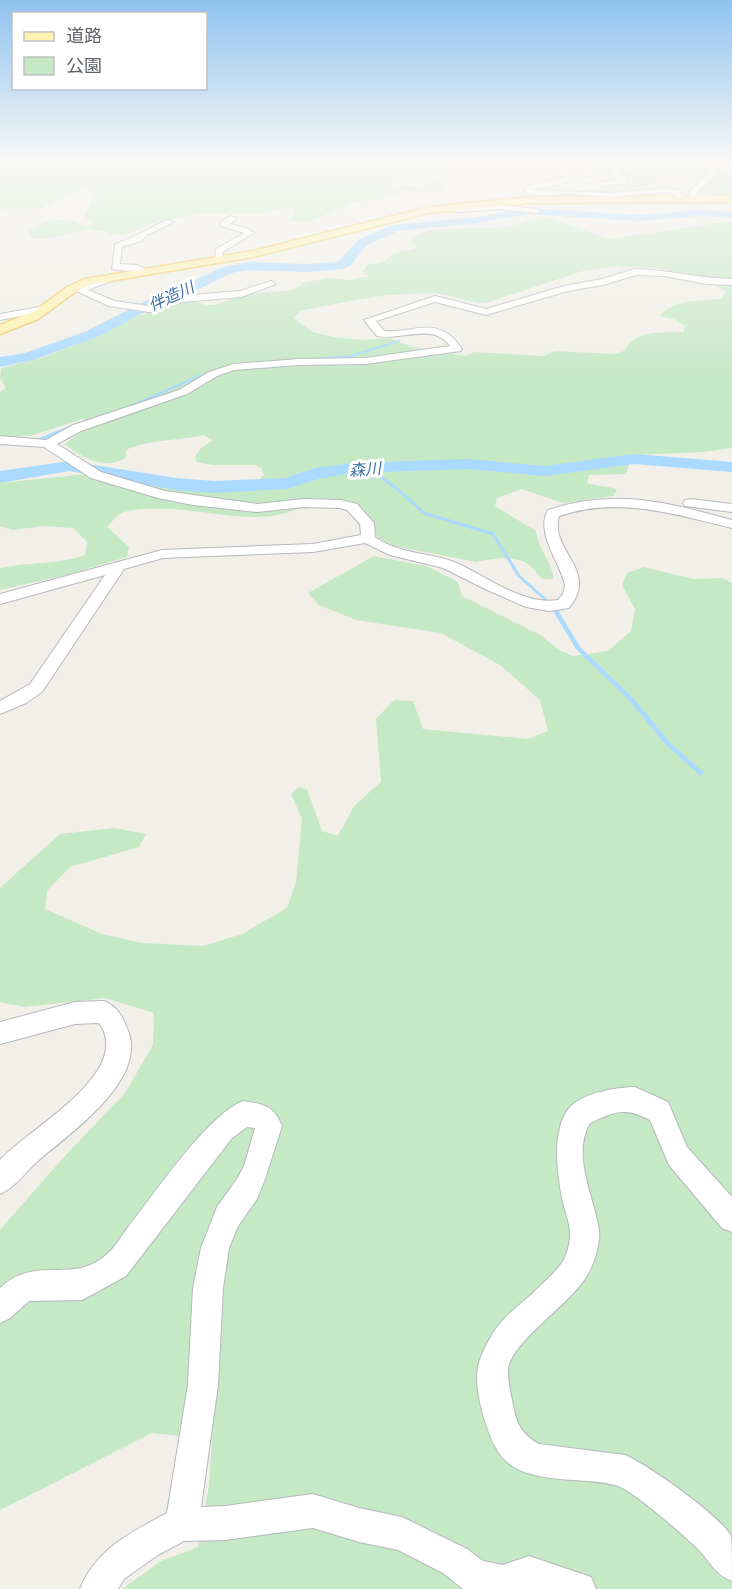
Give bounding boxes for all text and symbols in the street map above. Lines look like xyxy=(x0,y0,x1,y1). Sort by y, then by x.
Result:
legend xyxy=(12,12,207,90)
text: 道路 xyxy=(66,24,102,46)
text: 公園 xyxy=(66,54,102,76)
water label: 伴造川 xyxy=(145,276,198,314)
water label: 森川 xyxy=(348,457,384,479)

